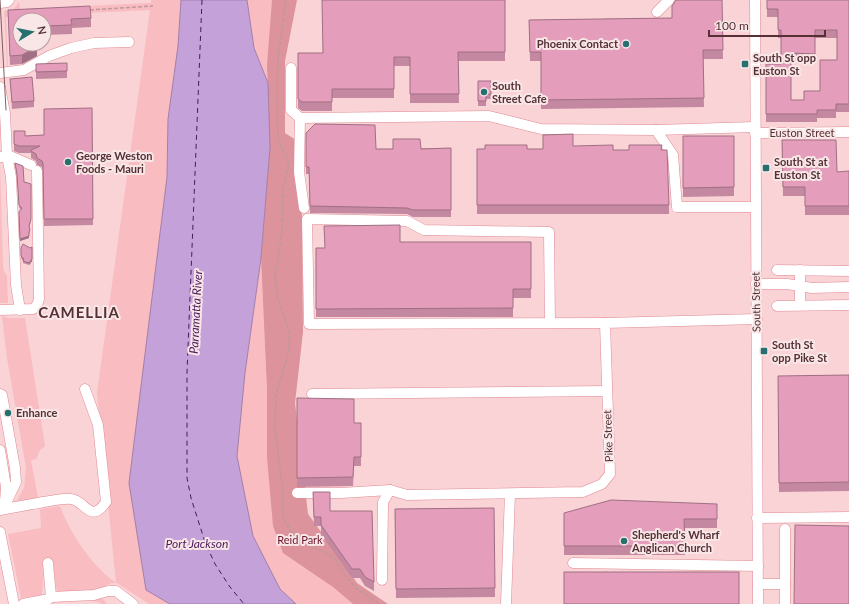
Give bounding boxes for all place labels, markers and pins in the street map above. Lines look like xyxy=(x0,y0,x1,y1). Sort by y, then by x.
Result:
place label: Phoenix Contact xyxy=(537,37,619,50)
marker: Phoenix Contact xyxy=(621,39,631,49)
place label: South St opp Euston St xyxy=(753,51,816,77)
marker: South St opp Euston St xyxy=(740,59,750,69)
place label: South Street Cafe xyxy=(492,79,547,105)
marker: South Street Cafe xyxy=(479,87,489,97)
place label: George Weston Foods - Mauri xyxy=(76,149,153,175)
place label: South St at Euston St xyxy=(774,155,829,181)
marker: George Weston Foods - Mauri xyxy=(63,157,73,167)
marker: South St at Euston St xyxy=(761,163,771,173)
place label: South St opp Pike St xyxy=(772,338,828,364)
marker: South St opp Pike St xyxy=(759,346,769,356)
place label: Enhance xyxy=(16,406,58,419)
marker: Enhance xyxy=(3,408,13,418)
place label: Shepherd's Wharf Anglican Church xyxy=(631,528,720,554)
marker: Shepherd's Wharf Anglican Church xyxy=(619,536,629,546)

